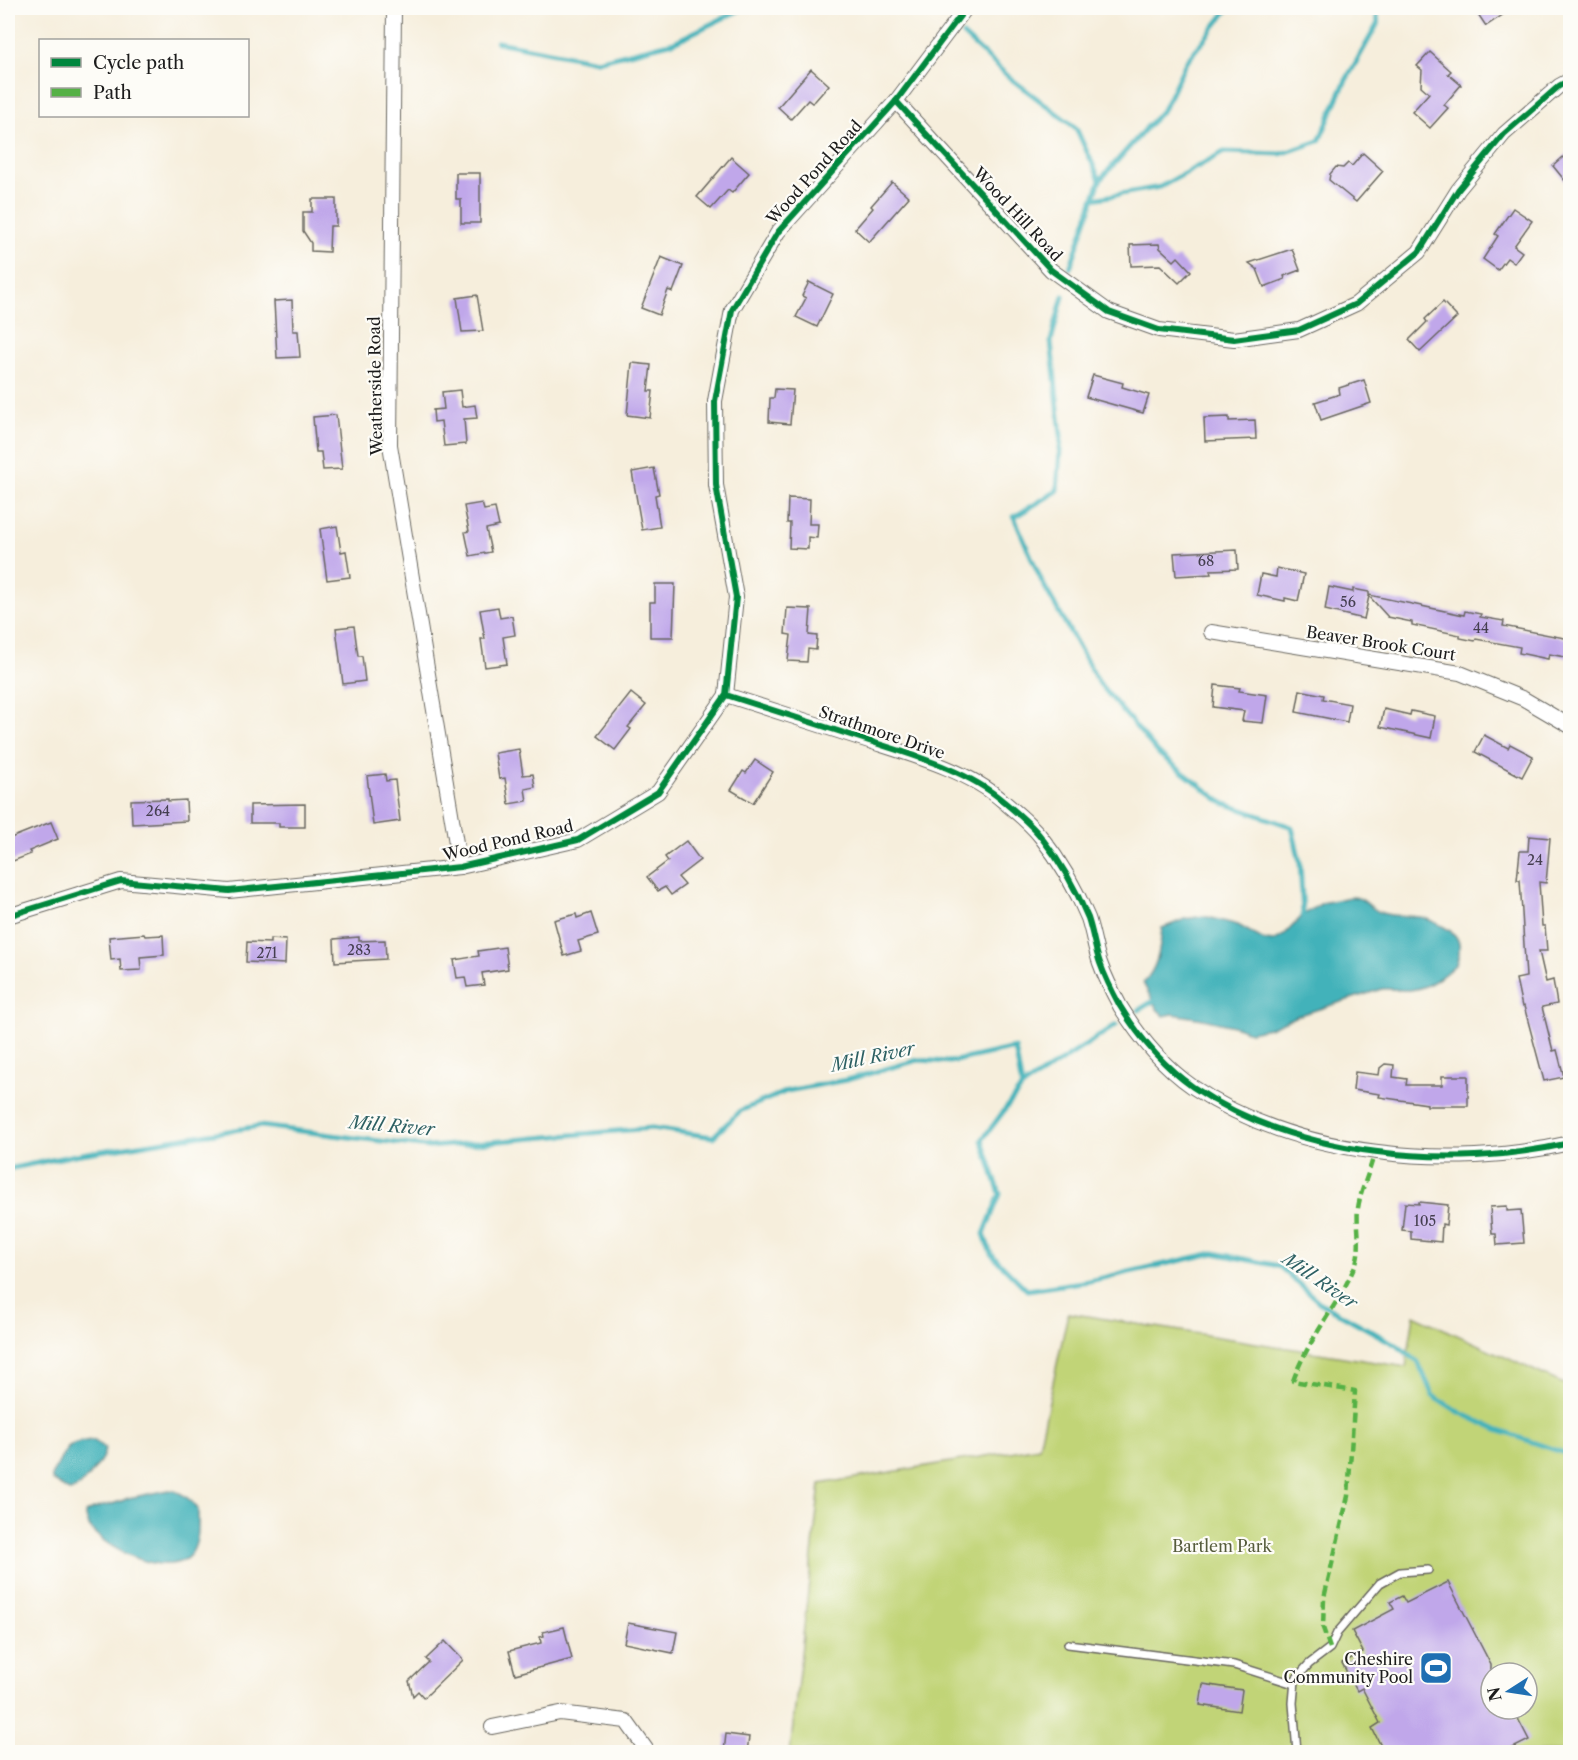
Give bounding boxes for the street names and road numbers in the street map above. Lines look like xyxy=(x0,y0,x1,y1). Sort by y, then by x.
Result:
street label: Wood Pond Road xyxy=(761,116,866,229)
street label: Wood Hill Road xyxy=(968,162,1067,266)
street label: Weatherside Road xyxy=(364,316,386,457)
street label: Beaver Brook Court xyxy=(1305,621,1457,665)
street label: Strathmore Drive xyxy=(816,701,948,763)
street label: Wood Pond Road xyxy=(440,815,575,865)

